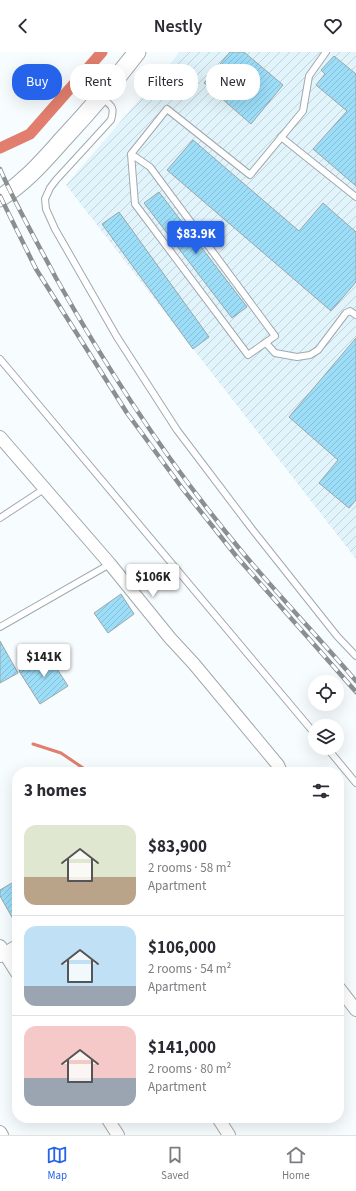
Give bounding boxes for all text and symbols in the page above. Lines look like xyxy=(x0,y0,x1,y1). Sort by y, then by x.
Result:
text: Nestly xyxy=(154,14,202,39)
icon: back xyxy=(12,15,34,37)
icon: heart xyxy=(322,15,344,37)
chip: Buy xyxy=(12,64,62,100)
chip: Rent xyxy=(70,64,126,100)
chip: Filters xyxy=(134,64,198,100)
chip: New xyxy=(206,64,260,100)
pin: $83.9K xyxy=(163,221,229,255)
text: $83.9K xyxy=(176,225,216,243)
pin: $106K xyxy=(125,564,181,598)
text: $106K xyxy=(135,568,171,586)
pin: $141K xyxy=(16,644,72,678)
text: $141K xyxy=(26,648,62,666)
map controls xyxy=(308,675,344,755)
button: locate xyxy=(308,675,344,711)
button: layers xyxy=(308,719,344,755)
text: 3 homes xyxy=(24,779,86,803)
icon: filters xyxy=(310,780,332,802)
text: $83,900 xyxy=(148,835,207,859)
icon: home xyxy=(56,841,104,889)
text: 2 rooms · 58 m² xyxy=(148,859,231,877)
text: Apartment xyxy=(148,877,206,895)
text: $106,000 xyxy=(148,936,216,960)
icon: home xyxy=(56,942,104,990)
text: 2 rooms · 54 m² xyxy=(148,960,231,978)
text: Apartment xyxy=(148,978,206,996)
text: $141,000 xyxy=(148,1036,216,1060)
icon: home xyxy=(56,1042,104,1090)
text: 2 rooms · 80 m² xyxy=(148,1060,231,1078)
text: Apartment xyxy=(148,1078,206,1096)
tab: Map xyxy=(46,1144,68,1183)
tab: Saved xyxy=(161,1144,189,1183)
tab: Home xyxy=(282,1144,310,1183)

